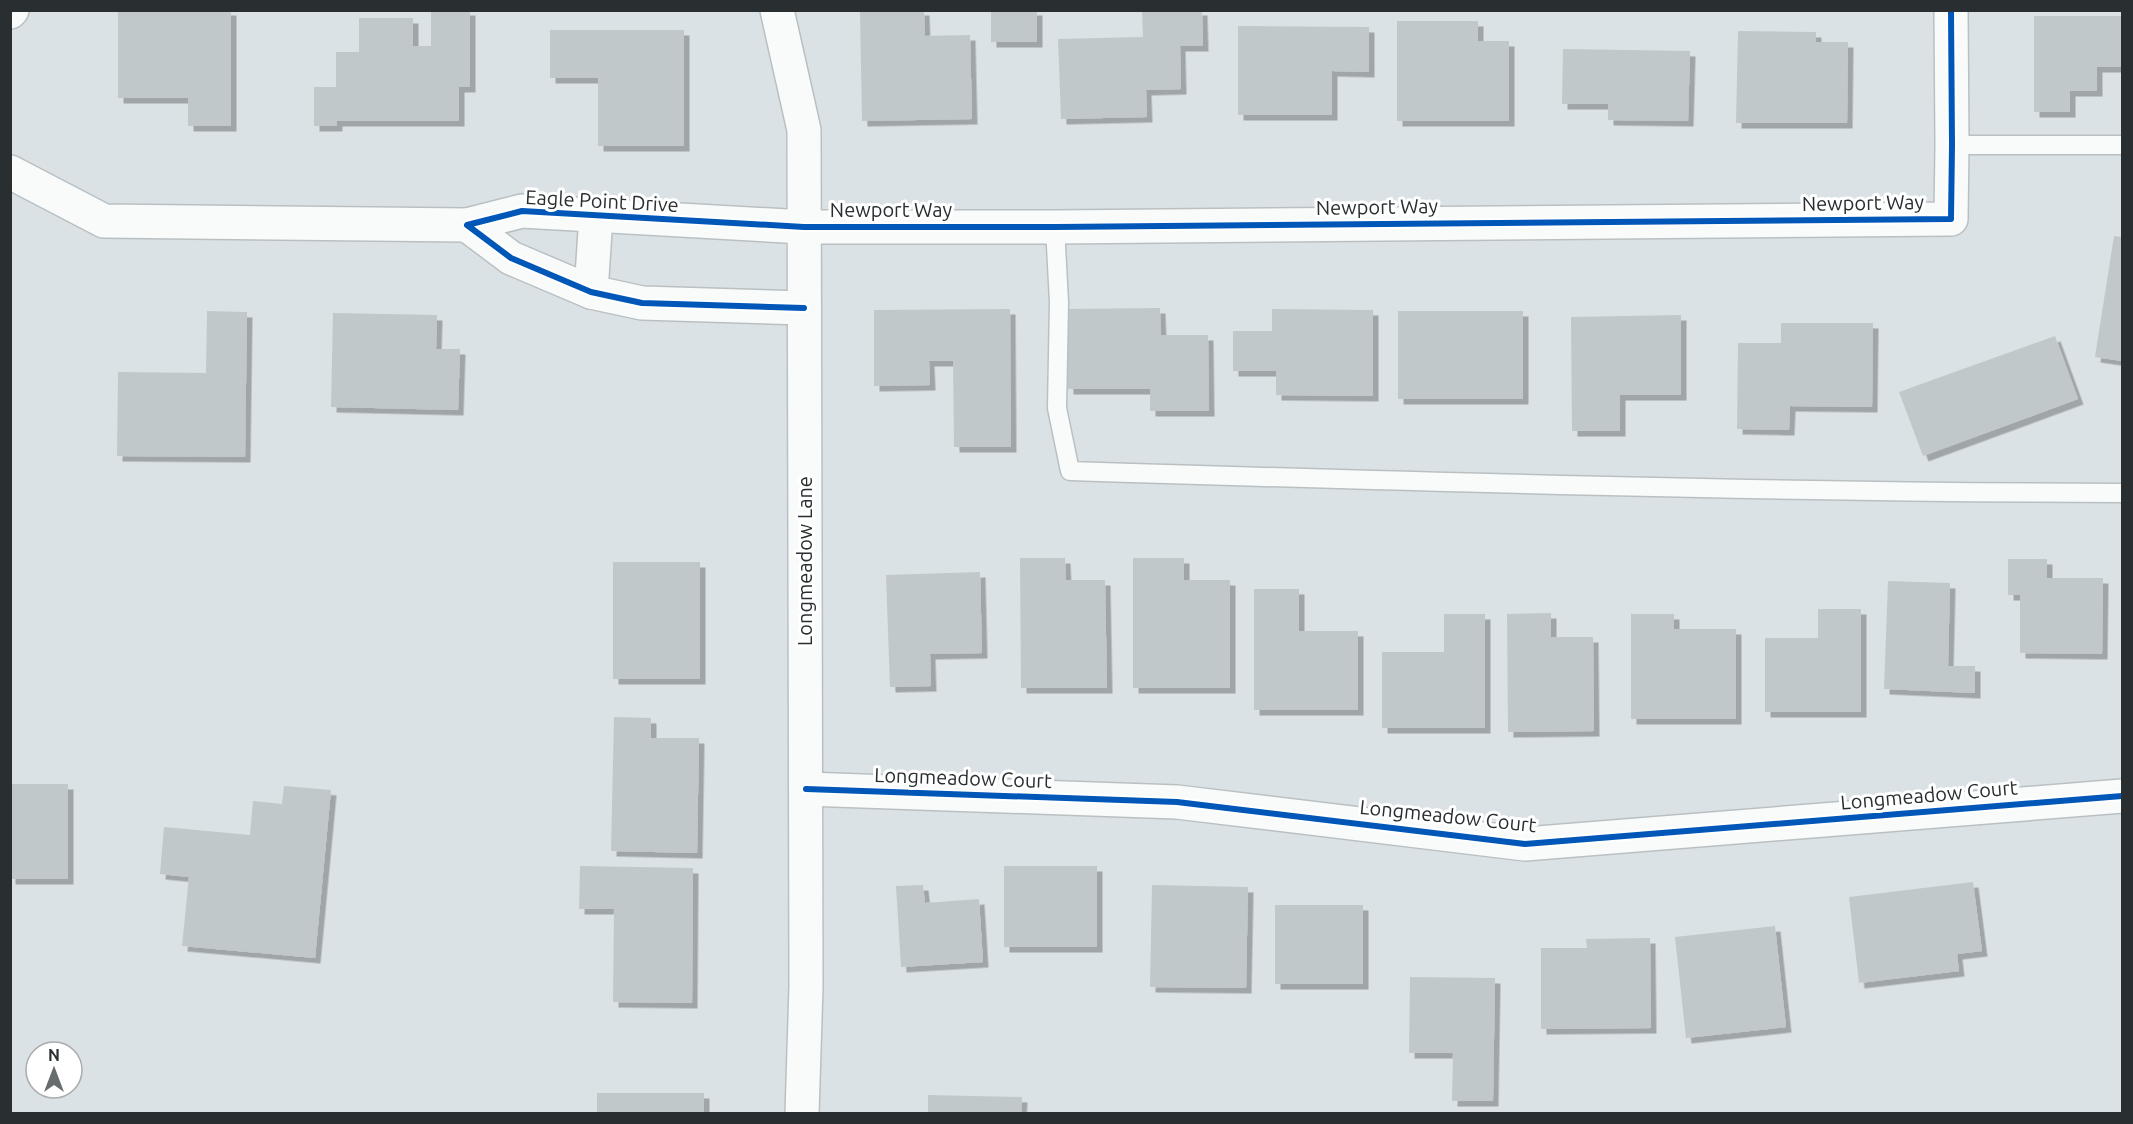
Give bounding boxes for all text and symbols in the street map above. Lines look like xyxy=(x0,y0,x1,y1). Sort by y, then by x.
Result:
street label: Eagle Point Drive xyxy=(525,185,679,216)
street label: Newport Way xyxy=(1802,190,1925,215)
street label: Newport Way xyxy=(1316,194,1439,219)
street label: Newport Way xyxy=(830,198,952,221)
street label: Longmeadow Lane xyxy=(793,476,816,646)
street label: Longmeadow Court xyxy=(874,763,1052,792)
street label: Longmeadow Court xyxy=(1839,775,2019,814)
street label: Longmeadow Court xyxy=(1359,795,1538,836)
north arrow xyxy=(24,1040,84,1100)
text: N xyxy=(48,1046,60,1064)

